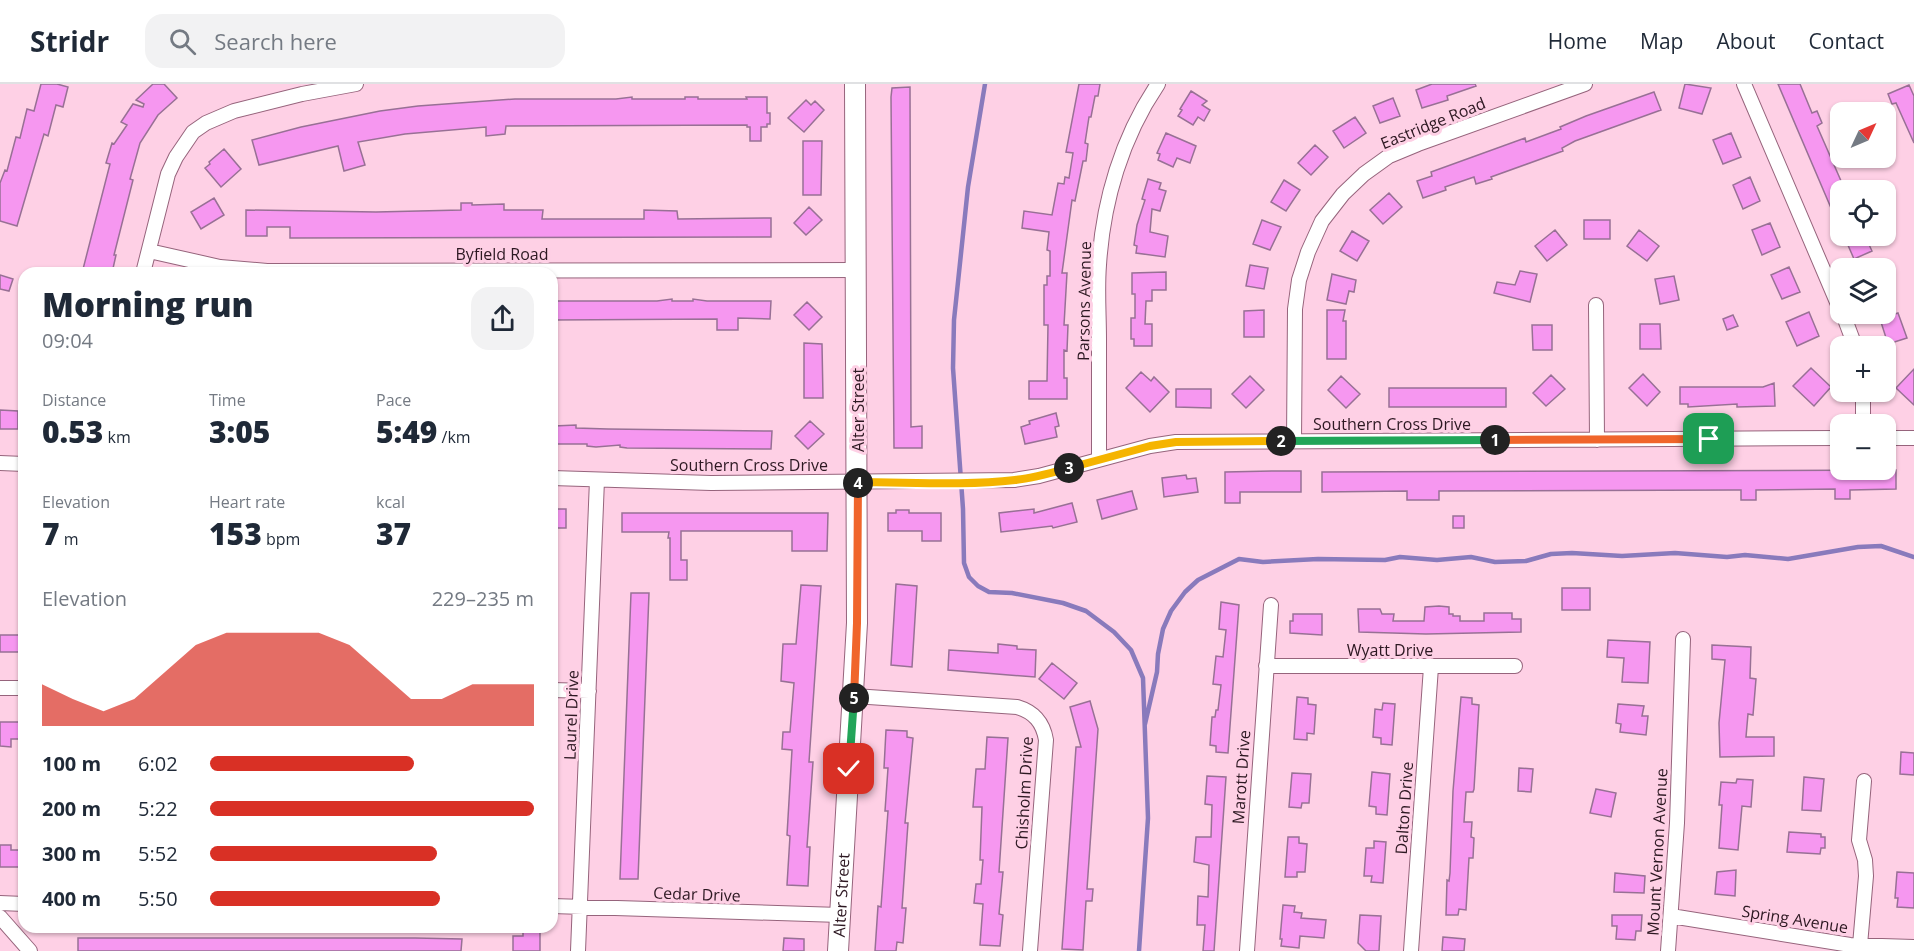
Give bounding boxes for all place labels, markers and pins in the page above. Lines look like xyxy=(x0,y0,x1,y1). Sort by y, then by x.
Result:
pin xyxy=(1683,413,1734,464)
pin: 1 xyxy=(1480,425,1510,455)
pin: 2 xyxy=(1266,426,1296,456)
pin: 3 xyxy=(1054,453,1084,483)
pin: 4 xyxy=(843,468,873,498)
pin: 5 xyxy=(839,683,869,713)
pin xyxy=(823,743,874,794)

